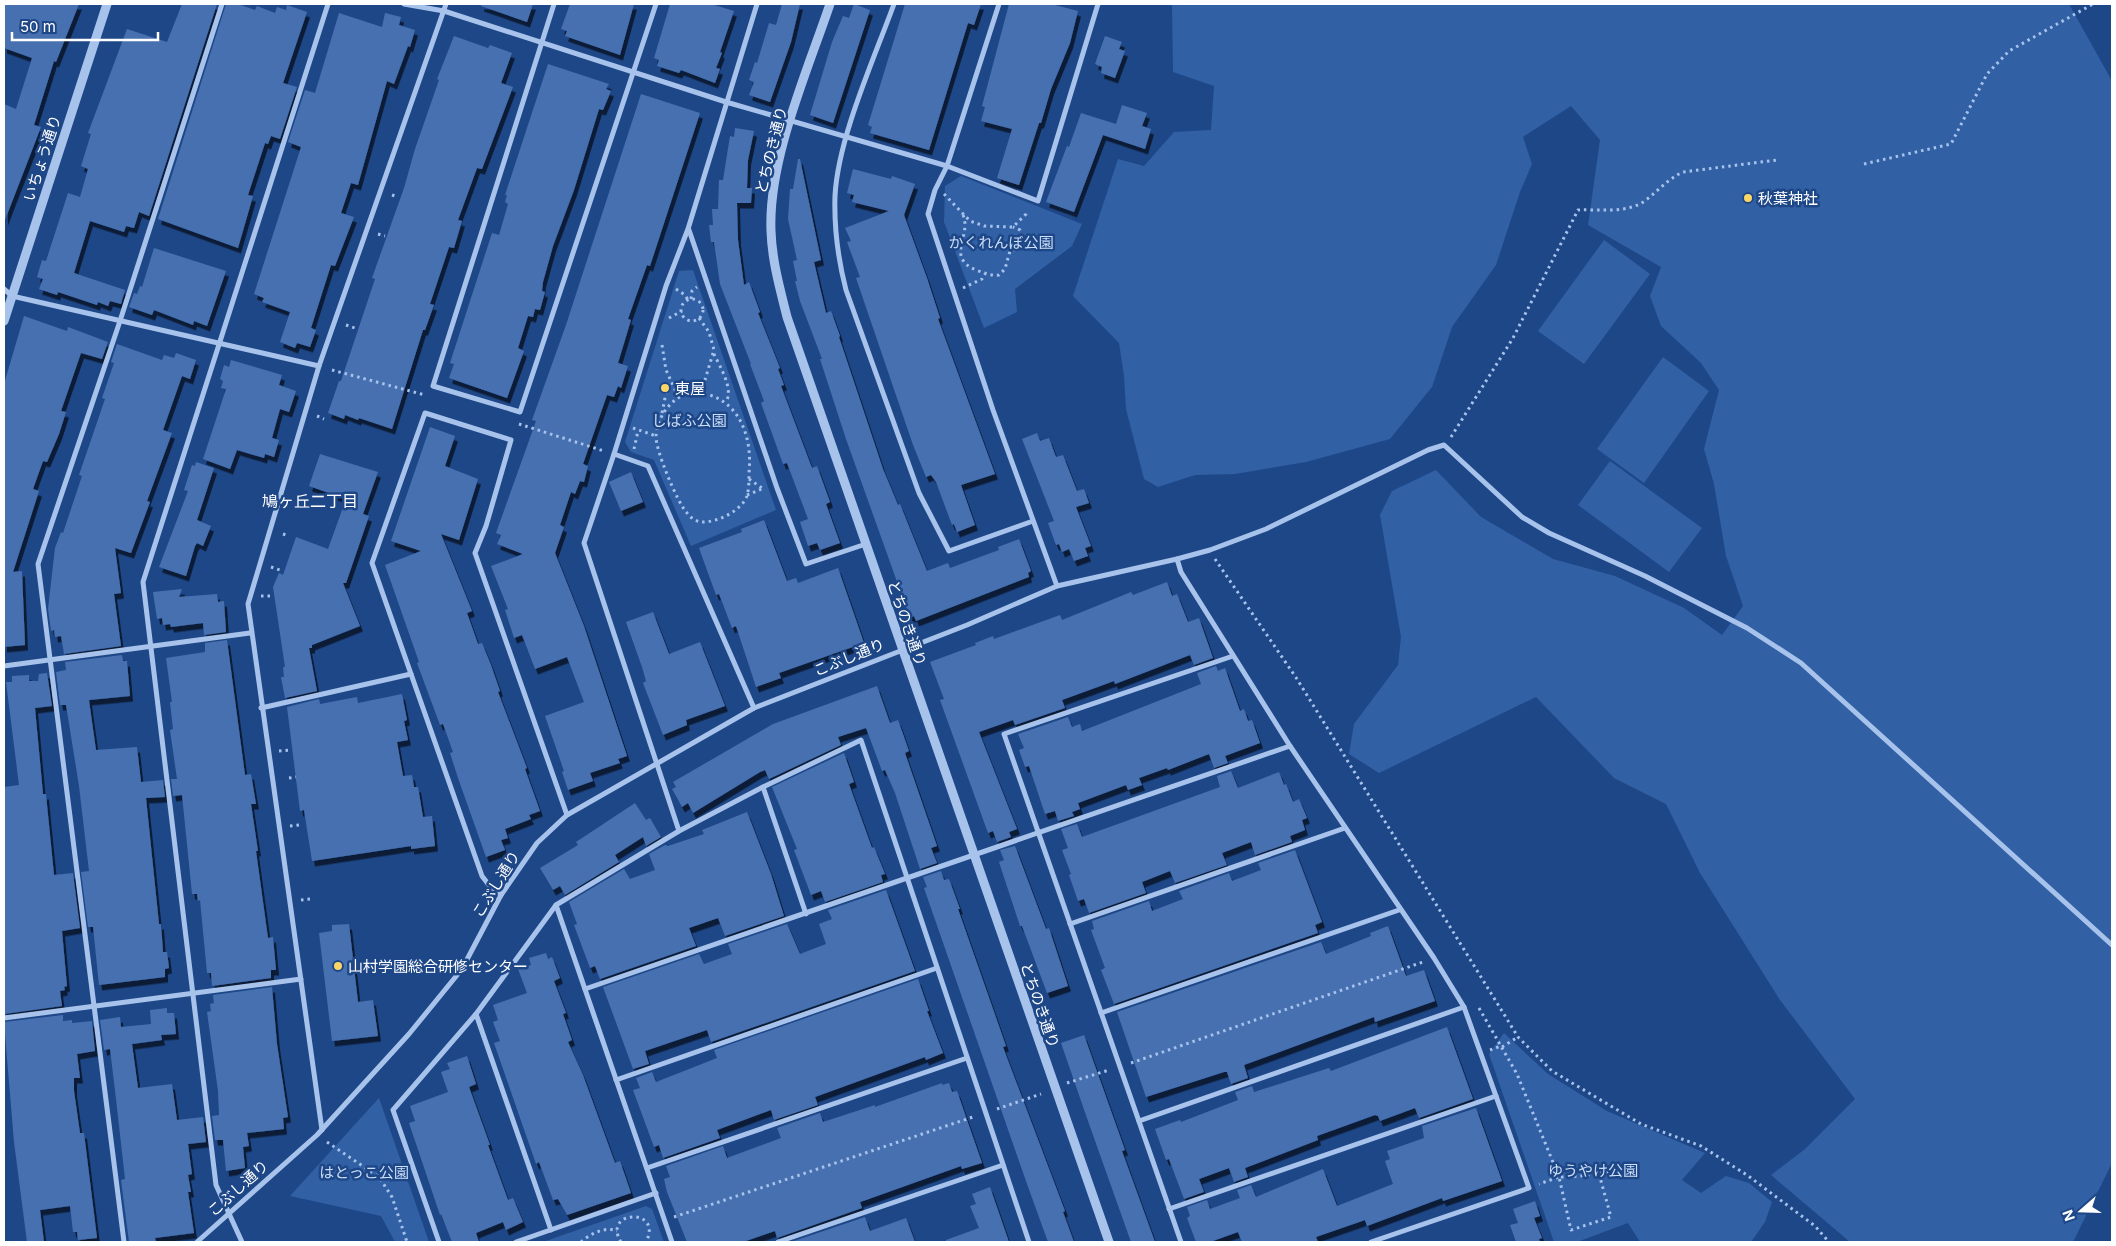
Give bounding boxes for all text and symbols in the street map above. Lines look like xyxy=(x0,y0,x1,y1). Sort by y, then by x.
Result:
scale bar xyxy=(12,10,159,42)
text: 50 m xyxy=(20,17,56,36)
street label: とちのき通り xyxy=(751,104,791,196)
street label: いちょう通り xyxy=(19,112,65,204)
place label: 秋葉神社 xyxy=(1758,189,1818,208)
marker: 秋葉神社 xyxy=(1742,192,1754,204)
park label: かくれんぼ公園 xyxy=(948,233,1054,252)
place label: 東屋 xyxy=(675,379,705,398)
marker: 東屋 xyxy=(659,382,671,394)
park label: しばふ公園 xyxy=(651,411,727,430)
district label: 鳩ヶ丘二丁目 xyxy=(262,491,358,511)
street label: とちのき通り xyxy=(883,578,931,668)
street label: こぶし通り xyxy=(811,634,887,680)
street label: こぶし通り xyxy=(468,847,524,921)
place label: 山村学園総合研修センター xyxy=(348,957,528,976)
marker: 山村学園総合研修センター xyxy=(332,960,344,972)
street label: とちのき通り xyxy=(1016,960,1064,1050)
street label: こぶし通り xyxy=(204,1156,272,1220)
park label: ゆうやけ公園 xyxy=(1548,1161,1638,1180)
park label: はとっこ公園 xyxy=(319,1163,409,1182)
north arrow xyxy=(2056,1186,2106,1236)
text: N xyxy=(2059,1208,2078,1224)

